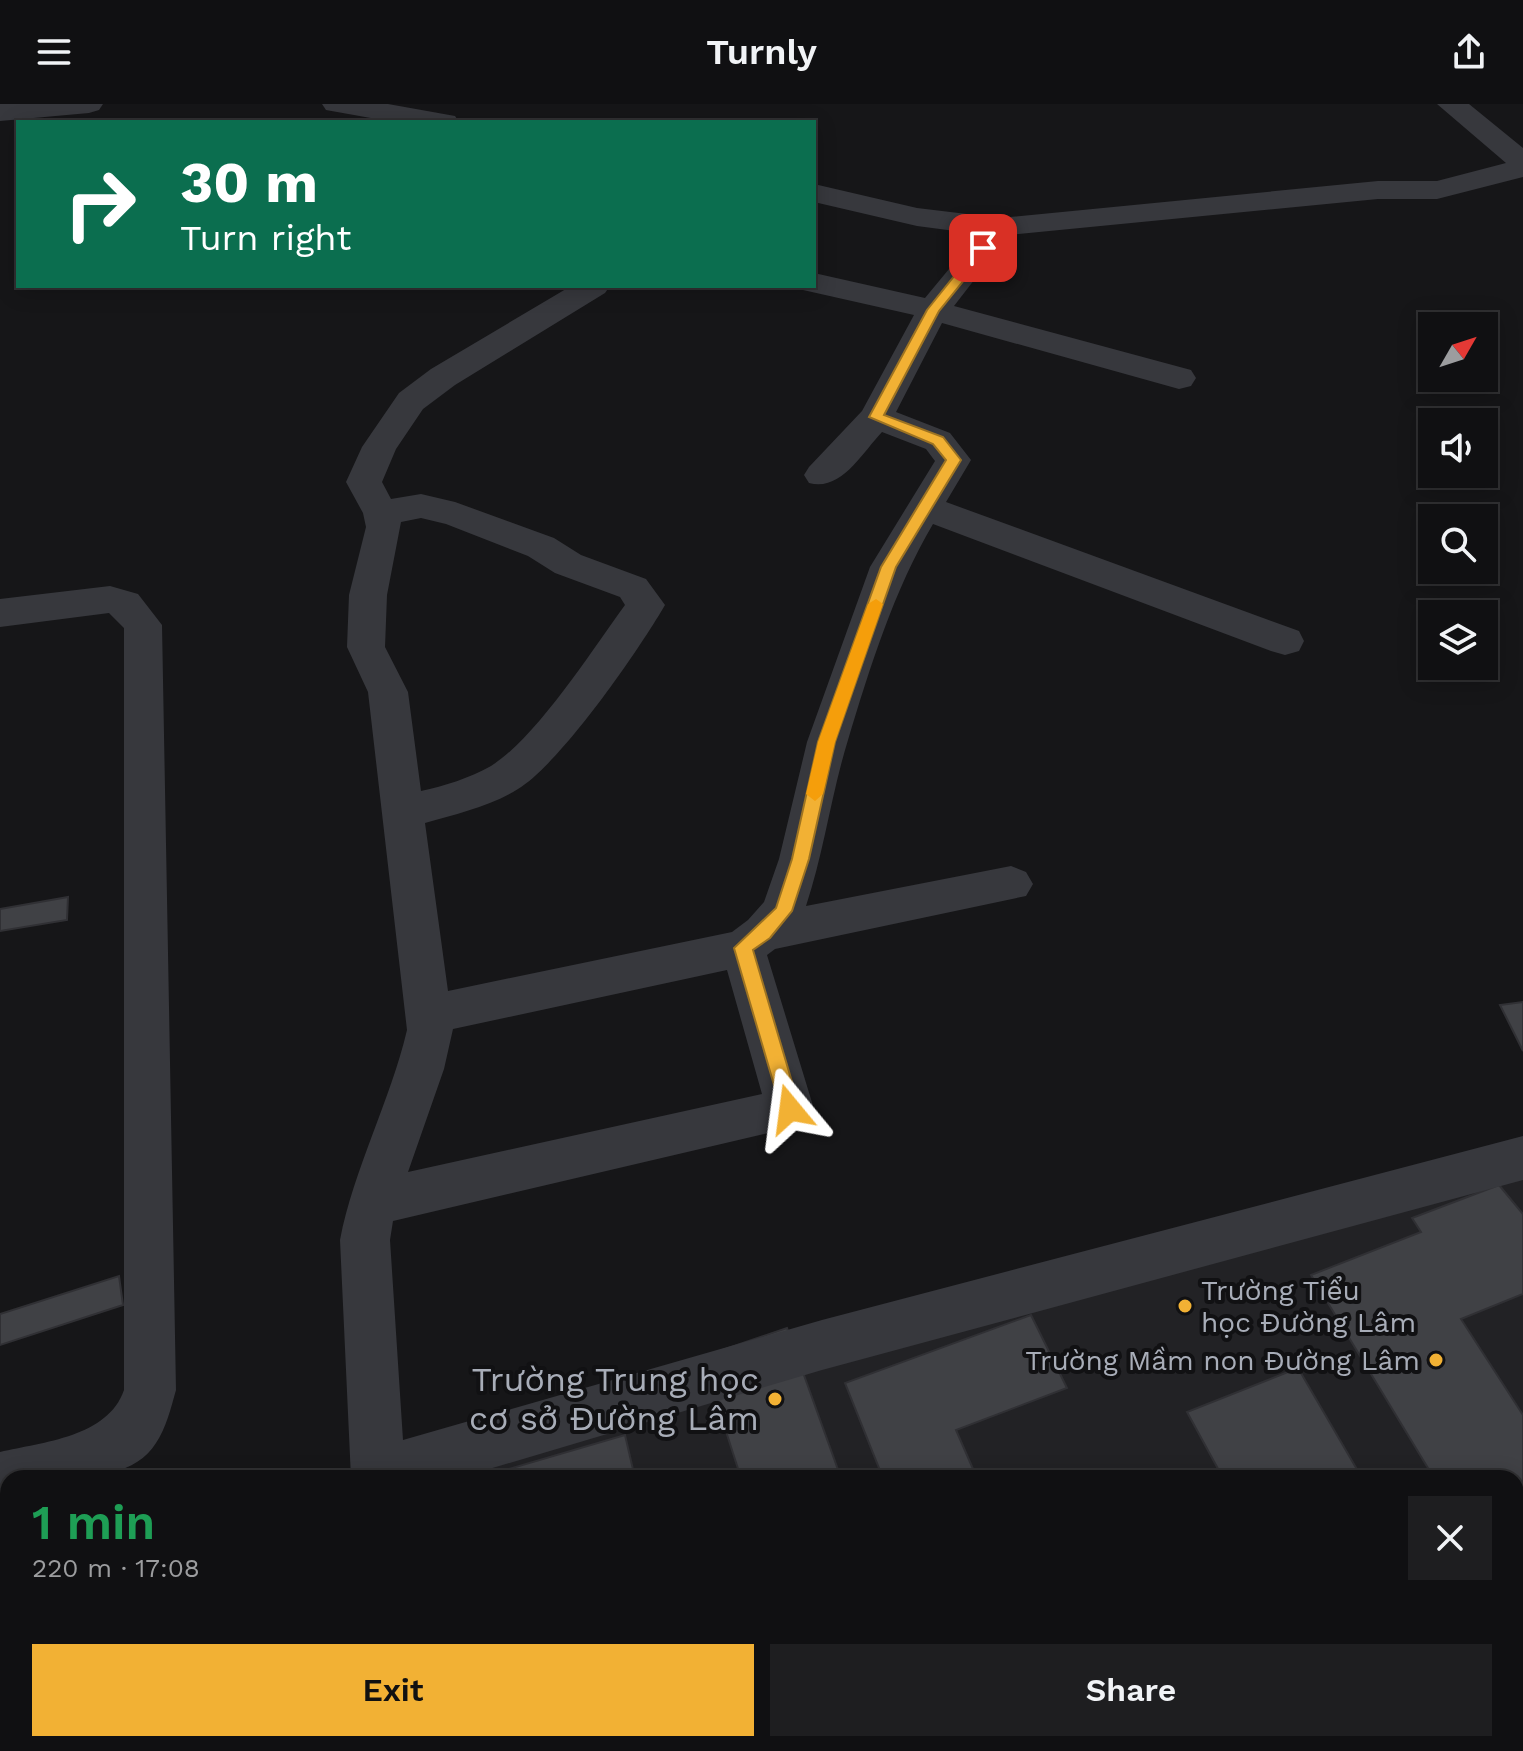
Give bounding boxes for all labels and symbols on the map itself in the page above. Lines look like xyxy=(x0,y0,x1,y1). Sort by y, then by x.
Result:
pin xyxy=(949,214,1017,282)
north arrow xyxy=(1418,312,1498,392)
position arrow xyxy=(748,1067,832,1151)
place label: Trường Tiểu học Đường Lâm xyxy=(1201,1274,1416,1339)
marker: Trường Tiểu học Đường Lâm xyxy=(1176,1297,1194,1315)
place label: Trường Mầm non Đường Lâm xyxy=(1025,1344,1420,1377)
marker: Trường Mầm non Đường Lâm xyxy=(1427,1351,1445,1369)
place label: Trường Trung học cơ sở Đường Lâm xyxy=(469,1359,759,1438)
marker: Trường Trung học cơ sở Đường Lâm xyxy=(766,1390,784,1408)

